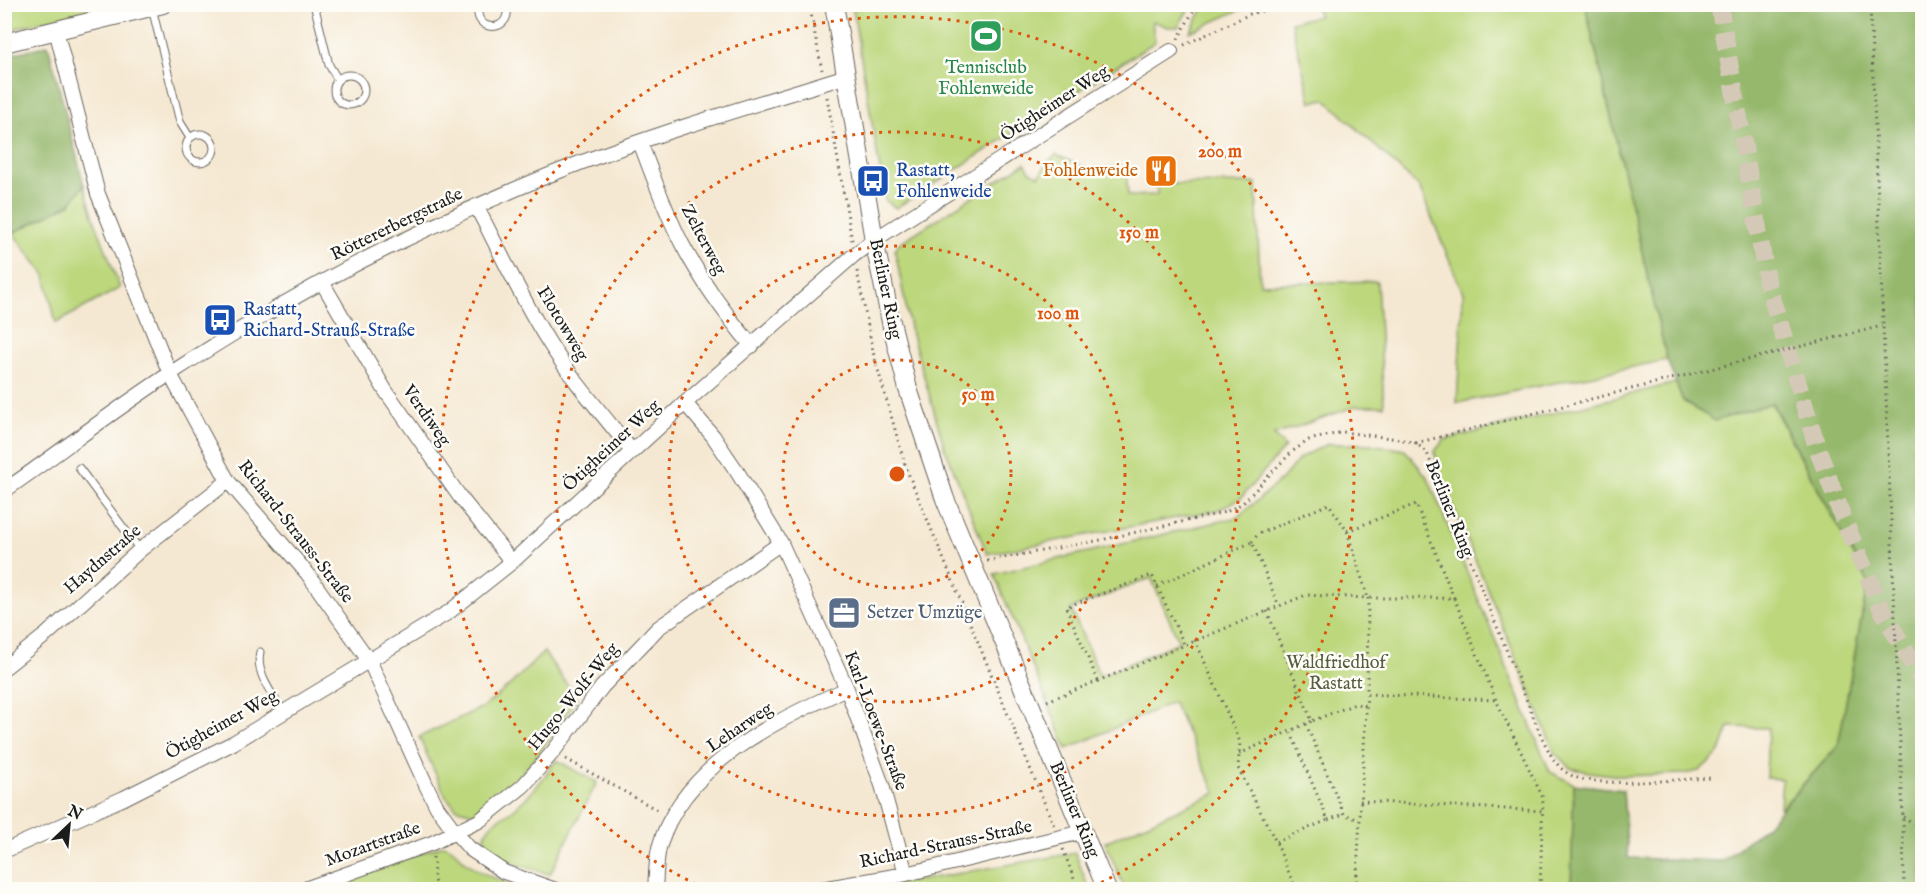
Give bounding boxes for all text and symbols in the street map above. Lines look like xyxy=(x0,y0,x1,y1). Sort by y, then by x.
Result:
sports icon: Tennisclub Fohlenweide xyxy=(968,18,1004,54)
place label: Tennisclub Fohlenweide xyxy=(938,57,1034,101)
street label: Ötigheimer Weg xyxy=(996,59,1114,148)
text: 200 m xyxy=(1198,141,1242,164)
restaurant icon: Fohlenweide xyxy=(1143,153,1179,189)
place label: Rastatt, Fohlenweide xyxy=(896,160,992,204)
place label: Fohlenweide xyxy=(1042,160,1138,183)
bus stop icon: Rastatt, Fohlenweide xyxy=(855,163,891,199)
street label: Röttererbergstraße xyxy=(327,183,467,267)
street label: Zelterweg xyxy=(675,201,731,279)
text: 150 m xyxy=(1119,222,1159,245)
street label: Berliner Ring xyxy=(863,236,907,342)
street label: Flotowweg xyxy=(531,282,593,366)
place label: Rastatt, Richard-Strauß-Straße xyxy=(243,299,415,343)
bus stop icon: Rastatt, Richard-Strauß-Straße xyxy=(202,302,238,338)
text: 100 m xyxy=(1037,303,1079,326)
street label: Verdiweg xyxy=(396,380,456,451)
text: 50 m xyxy=(961,384,995,407)
street label: Ötigheimer Weg xyxy=(558,394,666,497)
street label: Richard-Strauss-Straße xyxy=(232,456,358,608)
street label: Berliner Ring xyxy=(1419,457,1479,561)
centre of rings xyxy=(887,464,907,484)
street label: Haydnstraße xyxy=(60,520,146,600)
office icon: Setzer Umzüge xyxy=(826,595,862,631)
place label: Setzer Umzüge xyxy=(867,602,982,625)
street label: Hugo-Wolf-Weg xyxy=(523,638,625,756)
street label: Karl-Loewe-Straße xyxy=(838,648,912,794)
park label: Waldfriedhof Rastatt xyxy=(1286,652,1389,696)
street label: Ötigheimer Weg xyxy=(161,684,283,765)
street label: Leharweg xyxy=(702,697,778,758)
street label: Berliner Ring xyxy=(1043,758,1105,862)
north arrow xyxy=(39,795,99,855)
text: N xyxy=(63,801,85,825)
street label: Richard-Strauss-Straße xyxy=(858,816,1034,874)
street label: Mozartstraße xyxy=(322,817,424,873)

